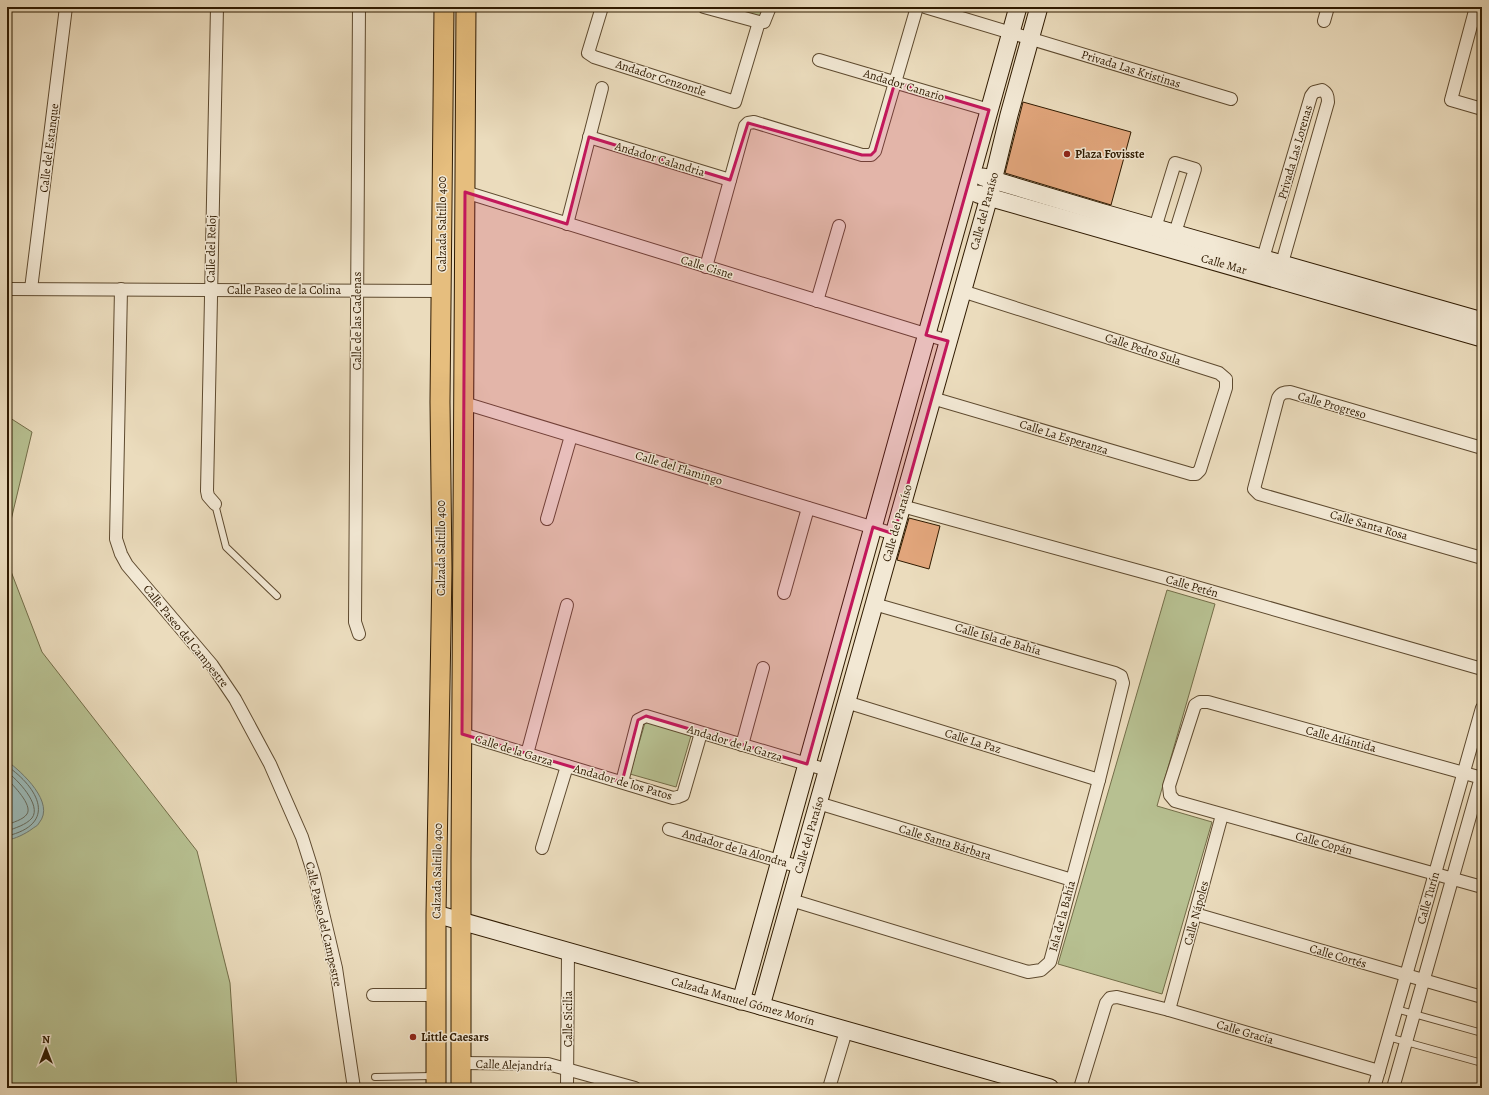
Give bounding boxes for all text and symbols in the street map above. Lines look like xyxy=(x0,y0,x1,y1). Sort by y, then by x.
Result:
street label: Privada Las Kristinas xyxy=(1079,46,1183,92)
street label: Andador Cenzontle xyxy=(613,56,708,100)
street label: Andador Canario xyxy=(861,65,947,105)
street label: Calle del Estanque xyxy=(36,102,62,194)
street label: Privada Las Lorenas xyxy=(1274,103,1316,201)
street label: Andador Calandria xyxy=(612,137,707,180)
place label: Plaza Fovisste xyxy=(1075,146,1145,162)
marker: Plaza Fovisste xyxy=(1062,149,1072,159)
street label: Calle del Paraíso xyxy=(966,170,1002,252)
street label: Calzada Saltillo 400 xyxy=(434,176,450,272)
street label: Calle del Reloj xyxy=(202,215,220,283)
street label: Calle Mar xyxy=(1199,250,1249,278)
street label: Calle Cisne xyxy=(679,251,735,283)
street label: Calle de las Cadenas xyxy=(349,272,365,370)
street label: Calle Paseo de la Colina xyxy=(227,282,341,298)
street label: Calle Pedro Sula xyxy=(1103,329,1183,369)
street label: Calle Progreso xyxy=(1296,388,1368,422)
street label: Calle La Esperanza xyxy=(1018,416,1111,458)
street label: Calle del Flamingo xyxy=(633,447,725,489)
street label: Calle del Paraíso xyxy=(878,482,916,564)
street label: Calzada Saltillo 400 xyxy=(433,500,449,596)
street label: Calle Santa Rosa xyxy=(1328,506,1410,544)
street label: Calle Petén xyxy=(1164,571,1221,601)
street label: Calle Paseo del Campestre xyxy=(140,581,232,691)
street label: Calle Isla de Bahía xyxy=(953,619,1043,659)
street label: Andador de la Garza xyxy=(684,721,785,765)
street label: Calle Atlántida xyxy=(1304,722,1378,756)
street label: Calle La Paz xyxy=(943,725,1003,757)
street label: Calle de la Garza xyxy=(473,731,555,770)
street label: Andador de los Patos xyxy=(571,760,674,804)
street label: Calle del Paraíso xyxy=(790,794,828,876)
street label: Calle Santa Bárbara xyxy=(897,820,994,864)
street label: Calzada Saltillo 400 xyxy=(428,823,446,919)
street label: Andador de la Alondra xyxy=(680,825,790,871)
street label: Calle Copán xyxy=(1294,828,1355,858)
street label: Calle Paseo del Campestre xyxy=(302,860,346,988)
street label: Calle Turín xyxy=(1413,869,1443,926)
street label: Isla de la Bahía xyxy=(1045,878,1079,953)
street label: Calle Nápoles xyxy=(1180,879,1212,947)
street label: Calle Cortés xyxy=(1308,940,1369,972)
street label: Calzada Manuel Gómez Morín xyxy=(669,973,817,1029)
street label: Calle Sicilia xyxy=(560,990,576,1047)
street label: Calle Gracia xyxy=(1215,1016,1276,1048)
north arrow xyxy=(26,1029,66,1069)
place label: Little Caesars xyxy=(421,1029,489,1045)
text: N xyxy=(42,1032,50,1047)
marker: Little Caesars xyxy=(408,1032,418,1042)
street label: Calle Alejandría xyxy=(475,1056,553,1074)

